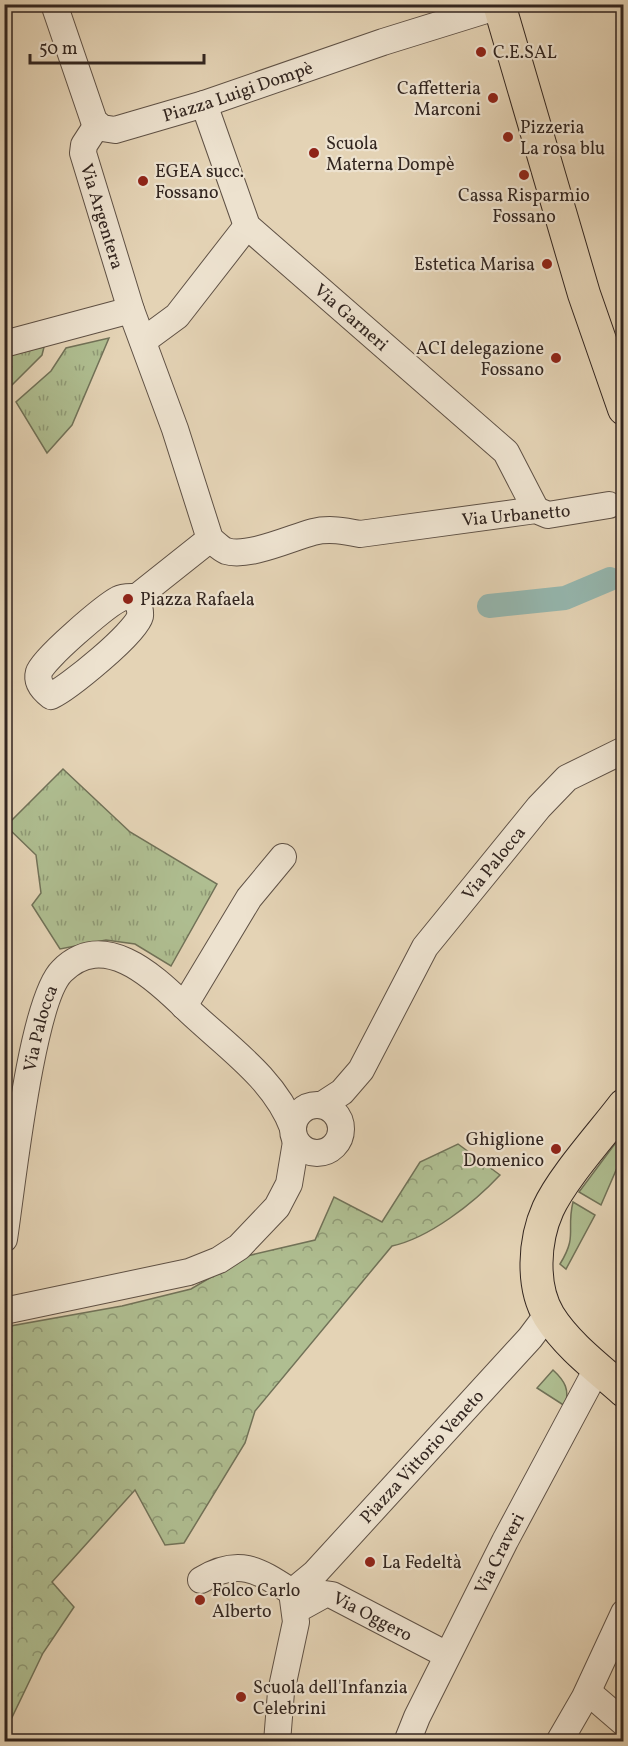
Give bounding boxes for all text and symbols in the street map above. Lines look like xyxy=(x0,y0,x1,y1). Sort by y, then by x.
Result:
scale bar xyxy=(30,27,204,65)
text: 50 m xyxy=(39,37,78,62)
place label: C.E.SAL xyxy=(493,41,557,66)
marker: C.E.SAL xyxy=(474,45,488,59)
street label: Piazza Luigi Dompè xyxy=(160,56,317,129)
place label: Caffetteria Marconi xyxy=(397,77,481,123)
marker: Caffetteria Marconi xyxy=(486,91,500,105)
place label: Pizzeria La rosa blu xyxy=(520,116,605,162)
marker: Pizzeria La rosa blu xyxy=(501,130,515,144)
place label: Scuola Materna Dompè xyxy=(326,132,454,178)
marker: Scuola Materna Dompè xyxy=(307,146,321,160)
place label: EGEA succ. Fossano xyxy=(155,160,244,206)
street label: Via Argentera xyxy=(73,161,129,273)
marker: Cassa Risparmio Fossano xyxy=(517,168,531,182)
marker: EGEA succ. Fossano xyxy=(136,174,150,188)
place label: Cassa Risparmio Fossano xyxy=(458,184,590,230)
place label: Estetica Marisa xyxy=(414,253,535,278)
marker: Estetica Marisa xyxy=(540,257,554,271)
street label: Via Garneri xyxy=(308,279,393,358)
place label: ACI delegazione Fossano xyxy=(416,337,544,383)
marker: ACI delegazione Fossano xyxy=(549,351,563,365)
street label: Via Urbanetto xyxy=(461,499,572,534)
place label: Piazza Rafaela xyxy=(140,588,255,613)
marker: Piazza Rafaela xyxy=(121,592,135,606)
street label: Via Palocca xyxy=(457,821,532,906)
street label: Via Palocca xyxy=(18,981,65,1074)
place label: Ghiglione Domenico xyxy=(463,1128,544,1174)
marker: Ghiglione Domenico xyxy=(549,1142,563,1156)
street label: Piazza Vittorio Veneto xyxy=(355,1385,491,1530)
street label: Via Craveri xyxy=(469,1509,532,1599)
place label: La Fedeltà xyxy=(382,1551,462,1576)
marker: La Fedeltà xyxy=(363,1555,377,1569)
place label: Folco Carlo Alberto xyxy=(212,1579,300,1625)
street label: Via Oggero xyxy=(328,1586,416,1649)
marker: Folco Carlo Alberto xyxy=(193,1593,207,1607)
place label: Scuola dell'Infanzia Celebrini xyxy=(253,1676,408,1722)
marker: Scuola dell'Infanzia Celebrini xyxy=(234,1690,248,1704)

